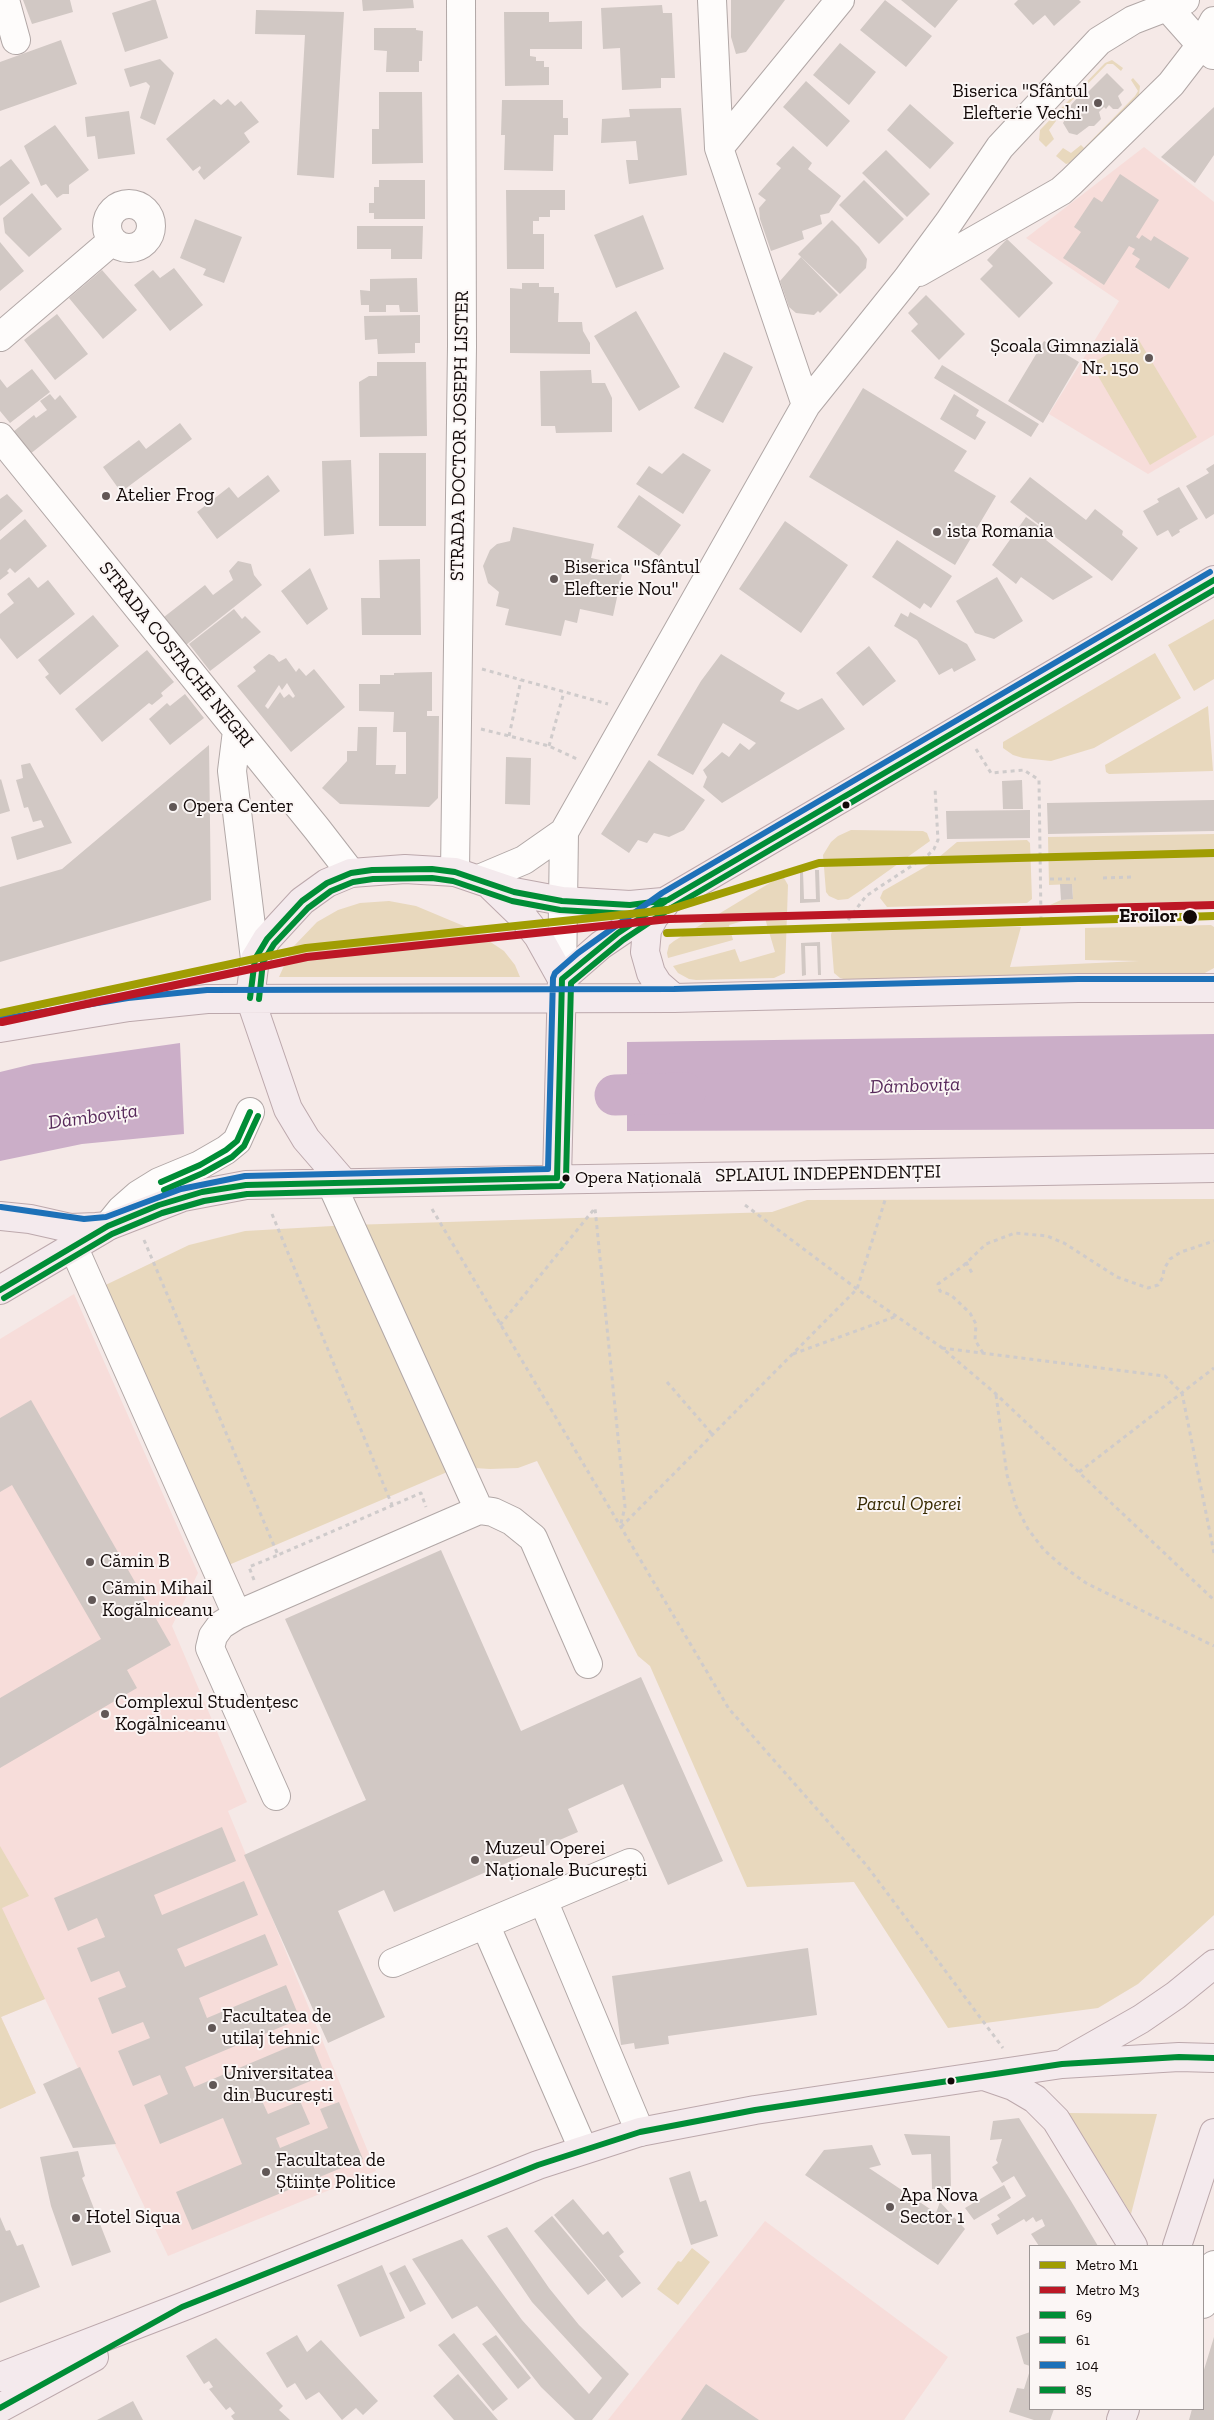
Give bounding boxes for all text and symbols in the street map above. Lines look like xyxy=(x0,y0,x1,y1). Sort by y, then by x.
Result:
place label: Biserica "Sfântul Elefterie Vechi" xyxy=(952,81,1088,125)
marker: Biserica "Sfântul Elefterie Vechi" xyxy=(1092,97,1104,109)
street label: STRADA DOCTOR JOSEPH LISTER xyxy=(446,291,474,581)
place label: Școala Gimnazială Nr. 150 xyxy=(990,336,1139,380)
marker: Școala Gimnazială Nr. 150 xyxy=(1143,352,1155,364)
place label: Atelier Frog xyxy=(116,485,214,507)
marker: Atelier Frog xyxy=(100,490,112,502)
place label: ista Romania xyxy=(947,521,1053,543)
marker: ista Romania xyxy=(931,526,943,538)
street label: STRADA COSTACHE NEGRI xyxy=(94,557,258,753)
place label: Biserica "Sfântul Elefterie Nou" xyxy=(564,557,700,601)
marker: Biserica "Sfântul Elefterie Nou" xyxy=(548,573,560,585)
place label: Opera Center xyxy=(183,796,294,818)
unlabelled marker xyxy=(841,800,851,810)
marker: Opera Center xyxy=(167,801,179,813)
place label: Eroilor xyxy=(1119,906,1178,928)
marker: Eroilor xyxy=(1181,908,1199,926)
water label: Dâmbovița xyxy=(869,1072,961,1100)
water label: Dâmbovița xyxy=(47,1099,139,1135)
street label: SPLAIUL INDEPENDENȚEI xyxy=(715,1161,941,1187)
place label: Opera Națională xyxy=(575,1167,702,1189)
marker: Opera Națională xyxy=(561,1173,571,1183)
park label: Parcul Operei xyxy=(857,1494,961,1516)
place label: Cămin B xyxy=(100,1551,170,1573)
marker: Cămin B xyxy=(84,1556,96,1568)
place label: Cămin Mihail Kogălniceanu xyxy=(102,1578,213,1622)
marker: Cămin Mihail Kogălniceanu xyxy=(86,1594,98,1606)
place label: Complexul Studențesc Kogălniceanu xyxy=(115,1692,299,1736)
marker: Complexul Studențesc Kogălniceanu xyxy=(99,1708,111,1720)
place label: Muzeul Operei Naționale București xyxy=(485,1838,647,1882)
marker: Muzeul Operei Naționale București xyxy=(469,1854,481,1866)
place label: Facultatea de utilaj tehnic xyxy=(222,2006,331,2050)
marker: Facultatea de utilaj tehnic xyxy=(206,2022,218,2034)
place label: Universitatea din București xyxy=(223,2063,333,2107)
unlabelled marker xyxy=(946,2076,956,2086)
marker: Universitatea din București xyxy=(207,2079,219,2091)
place label: Facultatea de Științe Politice xyxy=(276,2150,396,2194)
marker: Facultatea de Științe Politice xyxy=(260,2166,272,2178)
place label: Apa Nova Sector 1 xyxy=(900,2185,978,2229)
marker: Apa Nova Sector 1 xyxy=(884,2201,896,2213)
place label: Hotel Siqua xyxy=(86,2207,180,2229)
marker: Hotel Siqua xyxy=(70,2212,82,2224)
legend xyxy=(1029,2245,1204,2410)
text: Metro M1 xyxy=(1076,2256,1138,2274)
text: Metro M3 xyxy=(1076,2281,1139,2299)
text: 69 xyxy=(1076,2306,1092,2324)
text: 61 xyxy=(1076,2331,1090,2349)
text: 104 xyxy=(1076,2356,1099,2374)
text: 85 xyxy=(1076,2381,1092,2399)

